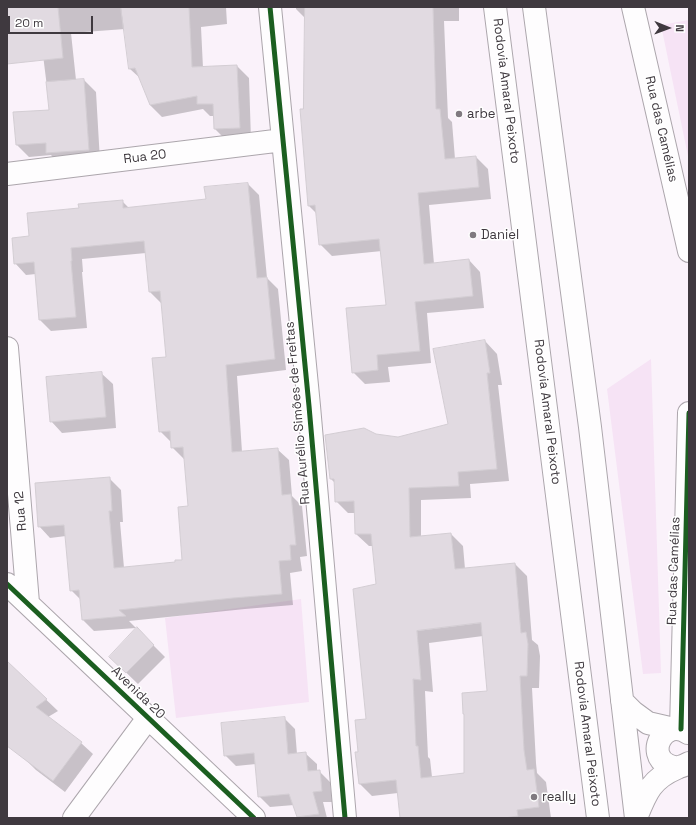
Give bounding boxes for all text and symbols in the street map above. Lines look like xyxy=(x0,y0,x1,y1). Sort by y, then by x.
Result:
scale bar xyxy=(10,8,95,34)
north arrow xyxy=(648,8,688,48)
text: 20 m xyxy=(15,15,43,31)
street label: Rodovia Amaral Peixoto xyxy=(489,17,523,165)
text: N xyxy=(673,24,687,32)
street label: Rua das Camélias xyxy=(641,74,681,184)
place label: arbe xyxy=(467,106,495,122)
marker: arbe xyxy=(454,109,464,119)
street label: Rua 20 xyxy=(123,147,167,167)
place label: Daniel xyxy=(481,227,519,243)
marker: Daniel xyxy=(468,230,478,240)
street label: Rua Aurélio Simões de Freitas xyxy=(282,321,314,505)
street label: Rodovia Amaral Peixoto xyxy=(530,338,564,486)
street label: Rua 12 xyxy=(11,490,31,532)
street label: Rua das Camélias xyxy=(664,517,684,625)
street label: Rodovia Amaral Peixoto xyxy=(570,660,604,808)
street label: Avenida 20 xyxy=(108,663,168,723)
place label: really xyxy=(542,789,576,805)
marker: really xyxy=(529,792,539,802)

